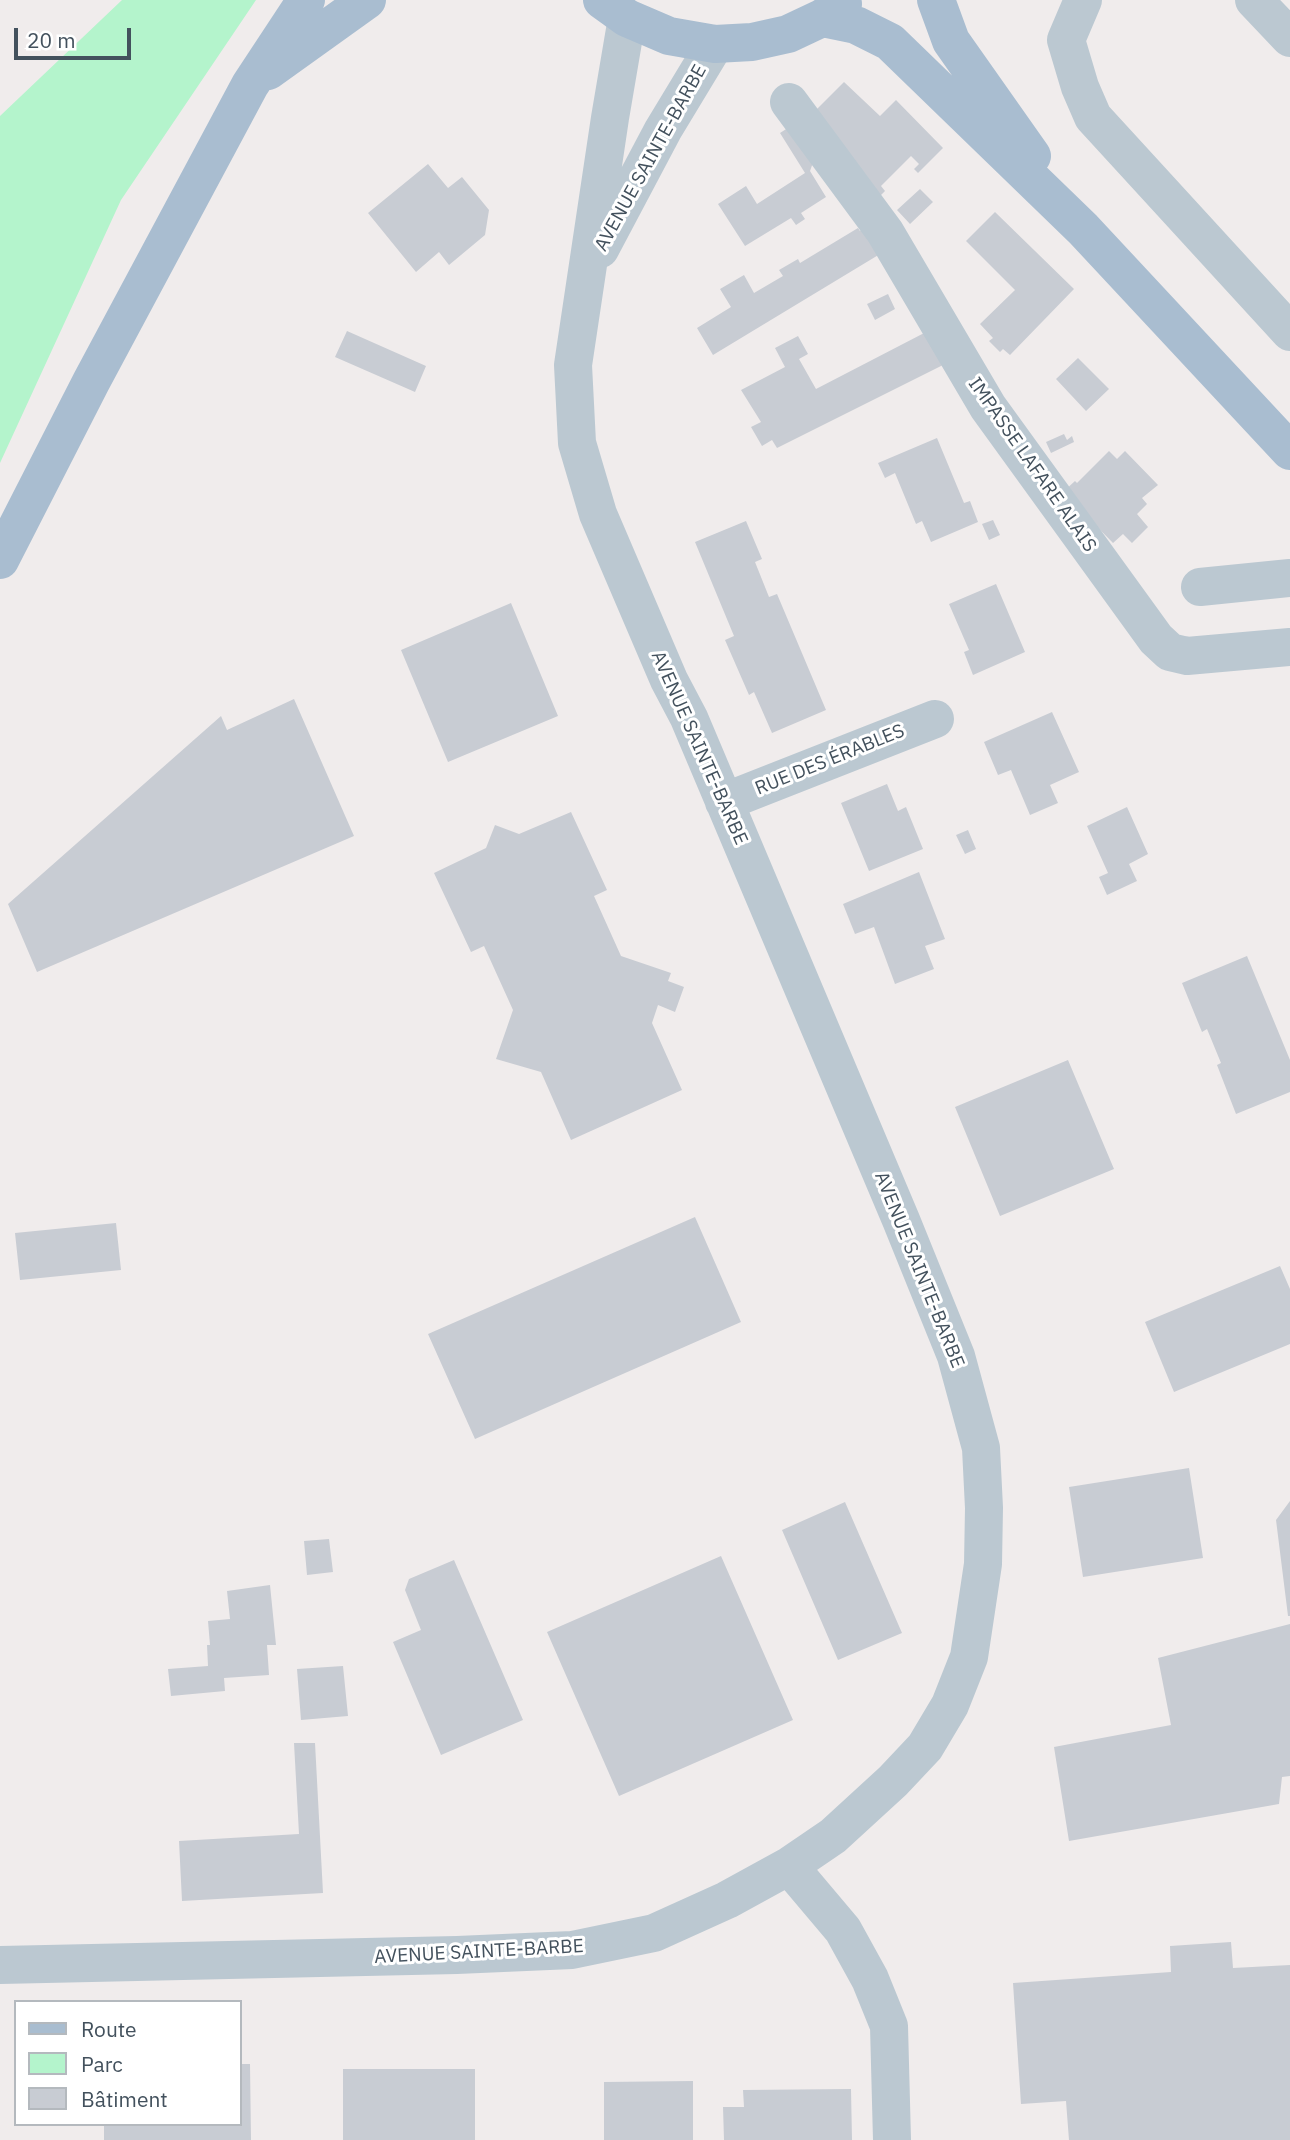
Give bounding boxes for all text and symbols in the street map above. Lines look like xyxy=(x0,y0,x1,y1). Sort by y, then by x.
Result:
scale bar xyxy=(18,14,135,58)
text: 20 m xyxy=(27,26,76,54)
street label: AVENUE SAINTE-BARBE xyxy=(590,61,712,255)
street label: IMPASSE LAFARE ALAIS xyxy=(963,373,1101,557)
street label: AVENUE SAINTE-BARBE xyxy=(646,648,752,848)
street label: RUE DES ÉRABLES xyxy=(752,720,908,800)
street label: AVENUE SAINTE-BARBE xyxy=(869,1168,969,1372)
street label: AVENUE SAINTE-BARBE xyxy=(374,1935,584,1969)
legend xyxy=(14,2000,242,2126)
text: Route xyxy=(81,2015,137,2043)
text: Parc xyxy=(81,2050,123,2078)
text: Bâtiment xyxy=(81,2085,168,2113)

